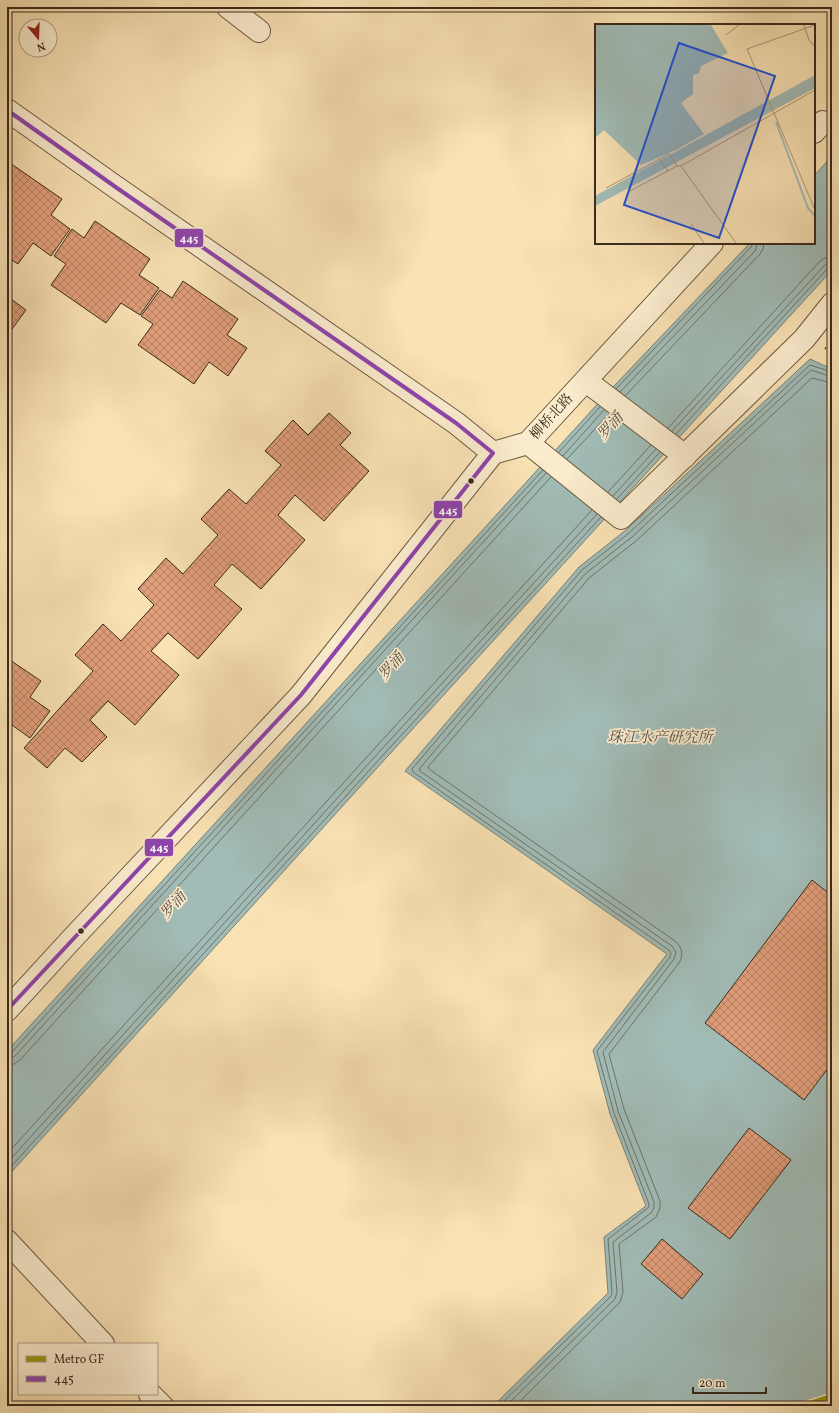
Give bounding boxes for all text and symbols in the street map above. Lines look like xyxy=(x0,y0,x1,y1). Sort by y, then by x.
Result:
north arrow xyxy=(18,18,58,58)
inset map xyxy=(595,24,815,244)
text: N xyxy=(35,38,47,54)
line badge: 445 xyxy=(174,228,204,248)
text: 445 xyxy=(180,232,198,247)
street label: 柳桥北路 xyxy=(526,390,578,444)
water label: 罗涌 xyxy=(593,407,630,445)
unlabelled marker xyxy=(466,476,476,486)
line badge: 445 xyxy=(433,500,463,519)
text: 445 xyxy=(439,504,457,519)
water label: 罗涌 xyxy=(374,647,411,685)
water label: 珠江水产研究所 xyxy=(607,728,715,749)
line badge: 445 xyxy=(144,838,174,857)
text: 445 xyxy=(150,841,168,856)
water label: 罗涌 xyxy=(156,886,193,924)
unlabelled marker xyxy=(76,926,86,936)
legend xyxy=(18,1343,158,1395)
text: Metro GF xyxy=(54,1352,104,1368)
scale bar xyxy=(693,1369,766,1395)
text: 445 xyxy=(54,1372,74,1388)
text: 20 m xyxy=(699,1376,726,1392)

